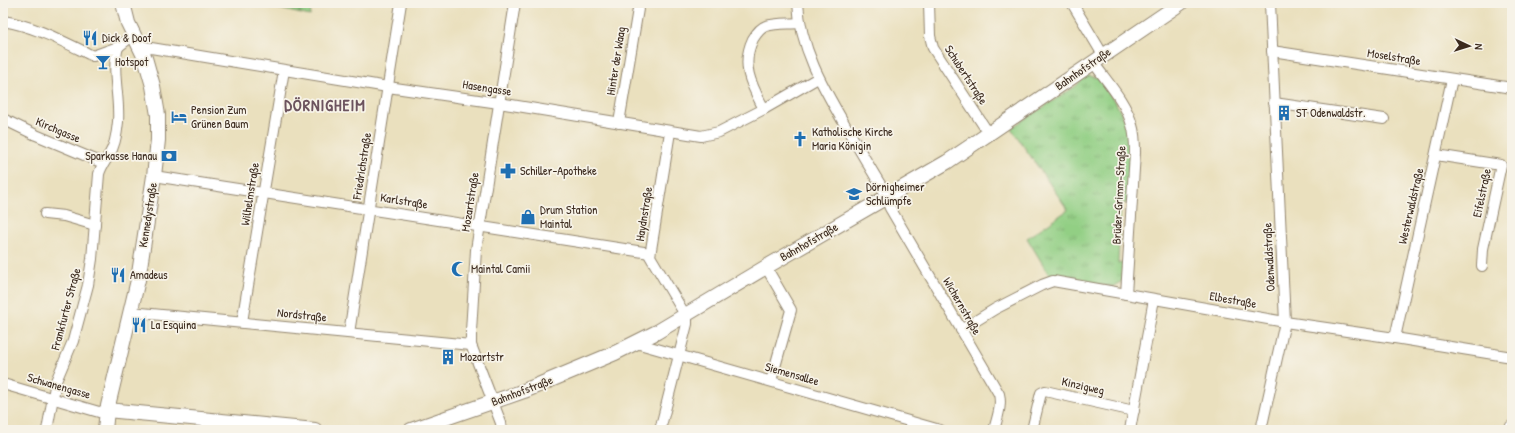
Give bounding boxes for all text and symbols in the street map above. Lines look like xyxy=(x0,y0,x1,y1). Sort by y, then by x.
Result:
street label: Hinter der Waag xyxy=(602,26,629,96)
north arrow xyxy=(1449,26,1489,66)
restaurant icon: Dick & Doof xyxy=(81,29,99,47)
place label: Dick & Doof xyxy=(102,29,152,46)
street label: Schubertstraße xyxy=(941,42,992,108)
street label: Bahnhofstraße xyxy=(1051,43,1114,94)
text: N xyxy=(1472,43,1486,50)
street label: Moselstraße xyxy=(1366,44,1422,69)
bar icon: Hotspot xyxy=(94,53,112,71)
place label: Hotspot xyxy=(115,53,149,70)
street label: Hasengasse xyxy=(461,75,513,100)
district label: DÖRNIGHEIM xyxy=(284,94,366,116)
place label: Pension Zum Grünen Baum xyxy=(191,101,248,132)
building icon: ST Odenwaldstr. xyxy=(1275,104,1293,122)
place label: ST Odenwaldstr. xyxy=(1296,104,1366,121)
hotel icon: Pension Zum Grünen Baum xyxy=(170,108,188,126)
street label: Kirchgasse xyxy=(33,112,84,147)
place label: Katholische Kirche Maria Königin xyxy=(812,123,893,154)
church icon: Katholische Kirche Maria Königin xyxy=(791,130,809,148)
street label: Friedrichstraße xyxy=(348,131,375,202)
street label: Brüder-Grimm-Straße xyxy=(1107,145,1130,245)
place label: Sparkasse Hanau xyxy=(85,147,157,164)
bank icon: Sparkasse Hanau xyxy=(160,147,178,165)
street label: Wilhelmstraße xyxy=(236,161,263,227)
pharmacy icon: Schiller-Apotheke xyxy=(499,162,517,180)
place label: Schiller-Apotheke xyxy=(520,162,597,179)
street label: Westerwaldstraße xyxy=(1393,166,1428,246)
street label: Eifelstraße xyxy=(1468,167,1495,219)
street label: Mozartstraße xyxy=(456,171,483,233)
place label: Dörnigheimer Schlümpfe xyxy=(866,178,925,209)
street label: Kennedystraße xyxy=(134,181,161,249)
street label: Haydnstraße xyxy=(631,185,656,242)
school or university icon: Dörnigheimer Schlümpfe xyxy=(845,185,863,203)
street label: Karlstraße xyxy=(379,188,429,213)
place label: Drum Station Maintal xyxy=(540,201,597,232)
shop icon: Drum Station Maintal xyxy=(519,208,537,226)
street label: Bahnhofstraße xyxy=(777,218,841,265)
street label: Odenwaldstraße xyxy=(1258,222,1279,292)
mosque icon: Maintal Camii xyxy=(450,260,468,278)
place label: Maintal Camii xyxy=(471,260,531,277)
street label: Frankfurter Straße xyxy=(46,266,85,353)
restaurant icon: Amadeus xyxy=(109,266,127,284)
place label: Amadeus xyxy=(130,266,168,283)
street label: Wichernstraße xyxy=(939,274,986,338)
street label: Elbestraße xyxy=(1208,287,1258,312)
street label: Nordstraße xyxy=(276,303,328,326)
restaurant icon: La Esquina xyxy=(130,316,148,334)
place label: La Esquina xyxy=(151,316,196,333)
building icon: Mozartstr xyxy=(439,348,457,366)
place label: Mozartstr xyxy=(460,348,504,365)
street label: Siemensallee xyxy=(763,358,821,389)
street label: Schwanengasse xyxy=(25,368,93,403)
street label: Bahnhofstraße xyxy=(489,371,555,410)
street label: Kinzigweg xyxy=(1060,372,1106,399)

